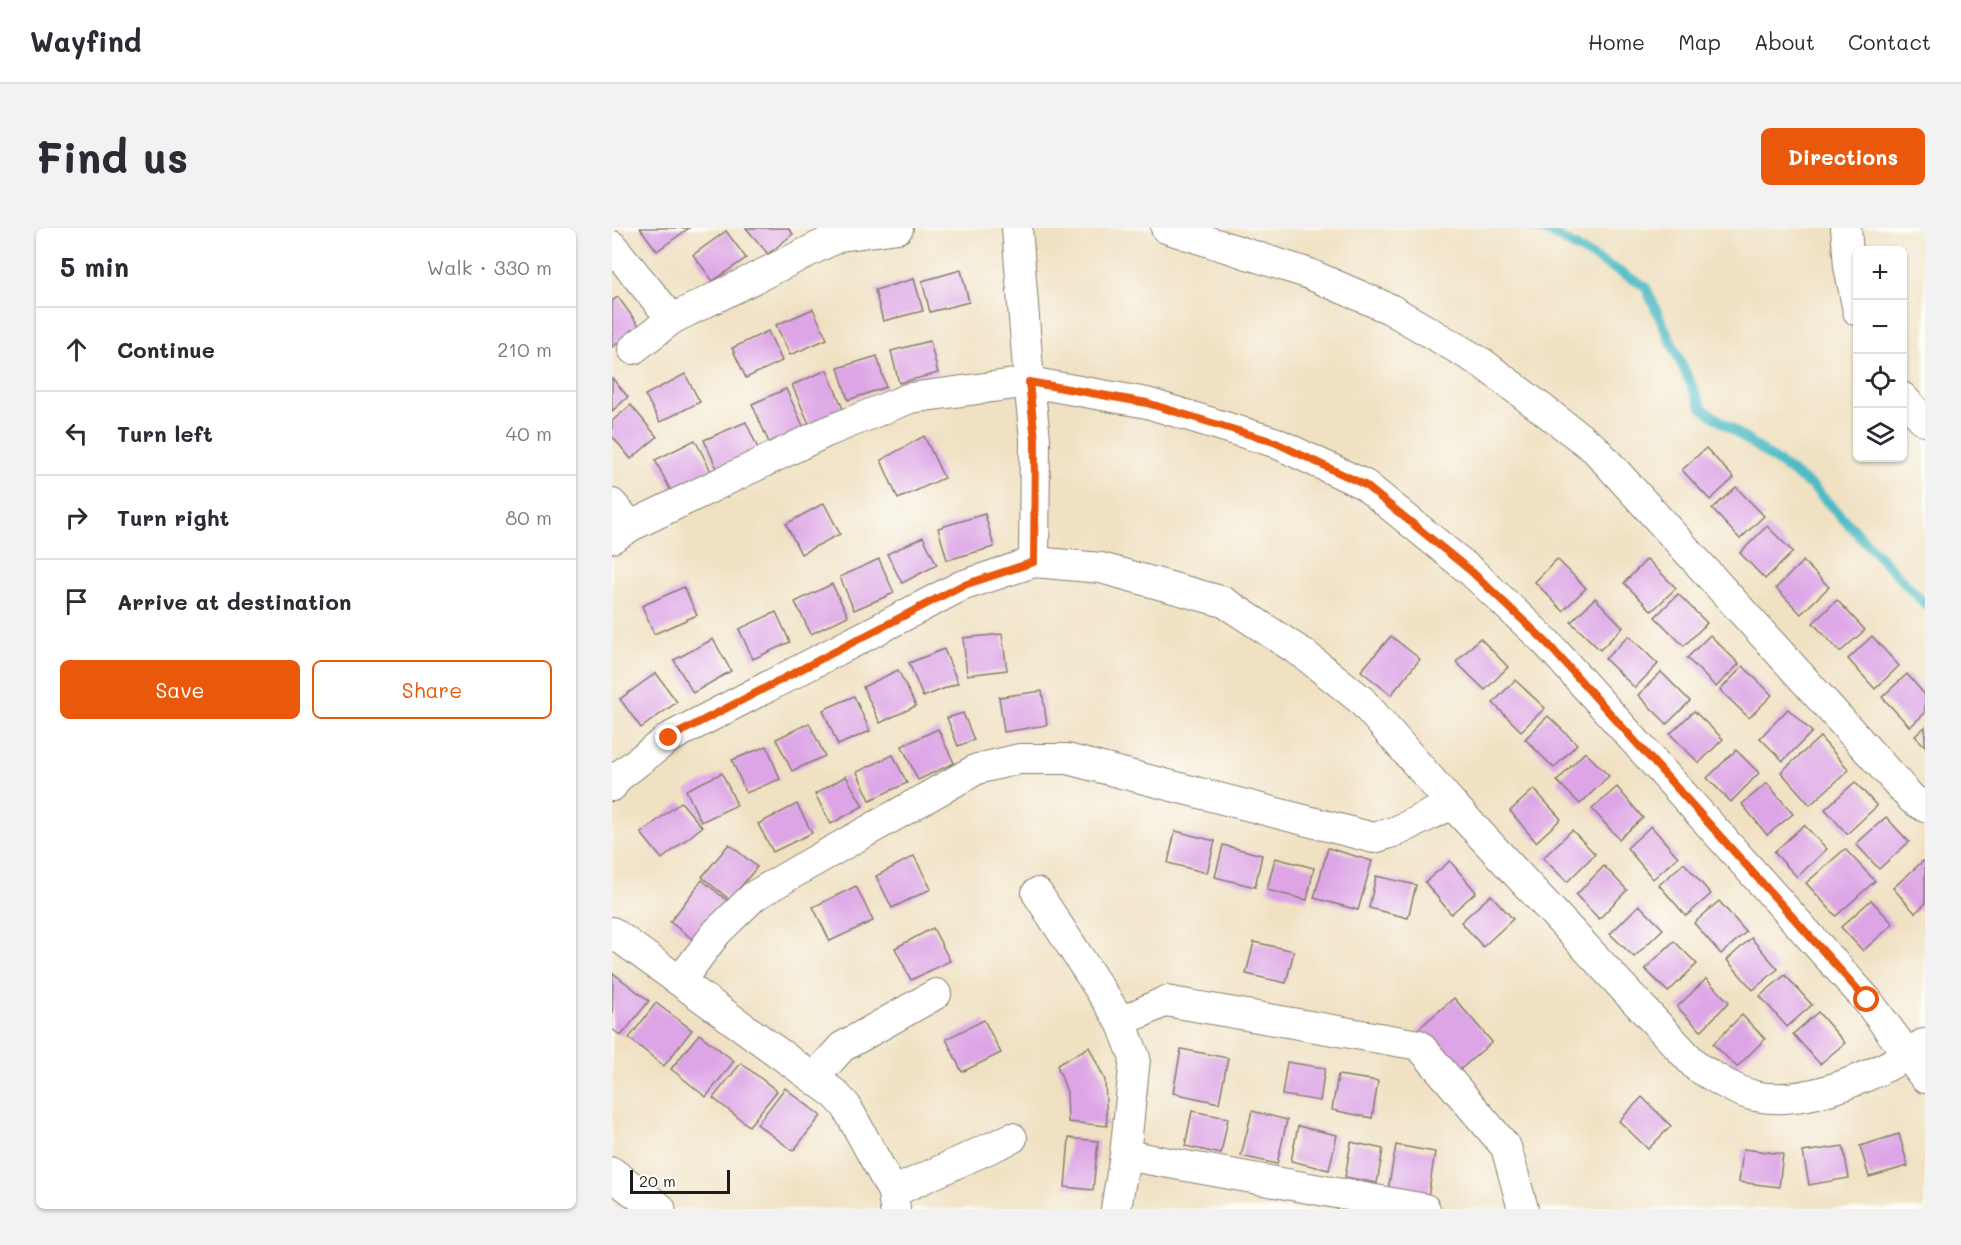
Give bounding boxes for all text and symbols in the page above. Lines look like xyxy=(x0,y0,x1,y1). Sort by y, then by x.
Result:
text: Wayfind xyxy=(30,23,141,59)
text: Home xyxy=(1588,28,1645,55)
text: Map xyxy=(1678,28,1721,55)
text: About xyxy=(1754,28,1815,55)
text: Contact xyxy=(1848,28,1931,55)
button: Directions xyxy=(1761,128,1925,185)
text: Find us xyxy=(36,129,188,184)
map controls xyxy=(1853,246,1907,462)
button: + xyxy=(1853,246,1907,300)
text: 5 min xyxy=(60,250,129,284)
text: Walk · 330 m xyxy=(427,254,552,280)
button: − xyxy=(1853,300,1907,354)
icon: ahead xyxy=(60,333,93,366)
text: Continue xyxy=(117,335,215,364)
text: 210 m xyxy=(497,336,552,362)
button: locate xyxy=(1853,354,1907,408)
button: layers xyxy=(1853,408,1907,462)
icon: left xyxy=(60,417,93,450)
text: Turn left xyxy=(117,419,213,448)
text: 40 m xyxy=(506,420,552,446)
icon: right xyxy=(60,501,93,534)
text: Turn right xyxy=(117,503,229,532)
text: 80 m xyxy=(505,504,552,530)
icon: arrive xyxy=(60,585,93,618)
text: Arrive at destination xyxy=(117,587,352,616)
button: Save xyxy=(60,660,300,719)
button: Share xyxy=(312,660,552,719)
route end xyxy=(655,724,681,750)
route start xyxy=(1853,986,1879,1012)
scale bar xyxy=(630,1167,730,1194)
text: 20 m xyxy=(639,1170,676,1191)

